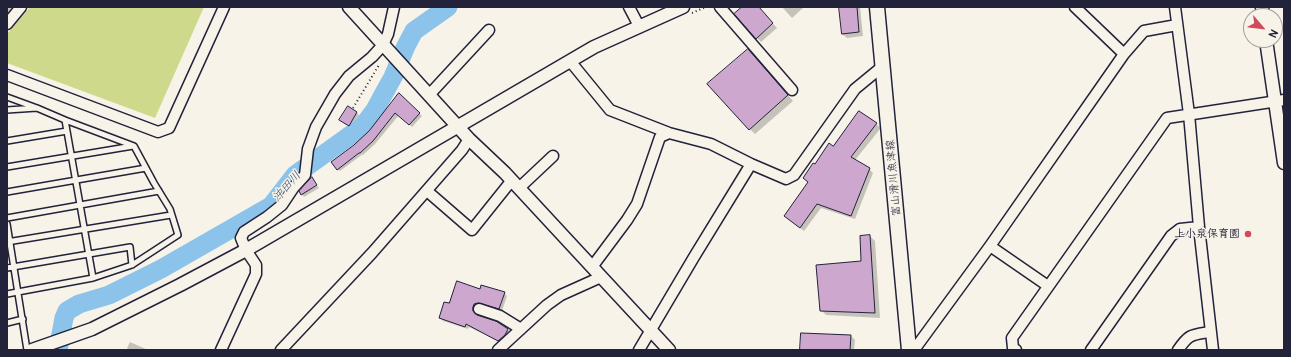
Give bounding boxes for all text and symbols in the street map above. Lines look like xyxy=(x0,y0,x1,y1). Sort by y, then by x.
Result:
north arrow xyxy=(1243,8,1283,48)
text: N xyxy=(1266,27,1281,40)
street label: 富山滑川魚津線 xyxy=(884,139,904,217)
water label: 沖田川 xyxy=(270,169,304,205)
place label: 上小泉保育園 xyxy=(1174,227,1240,241)
marker: 上小泉保育園 xyxy=(1243,229,1253,239)

